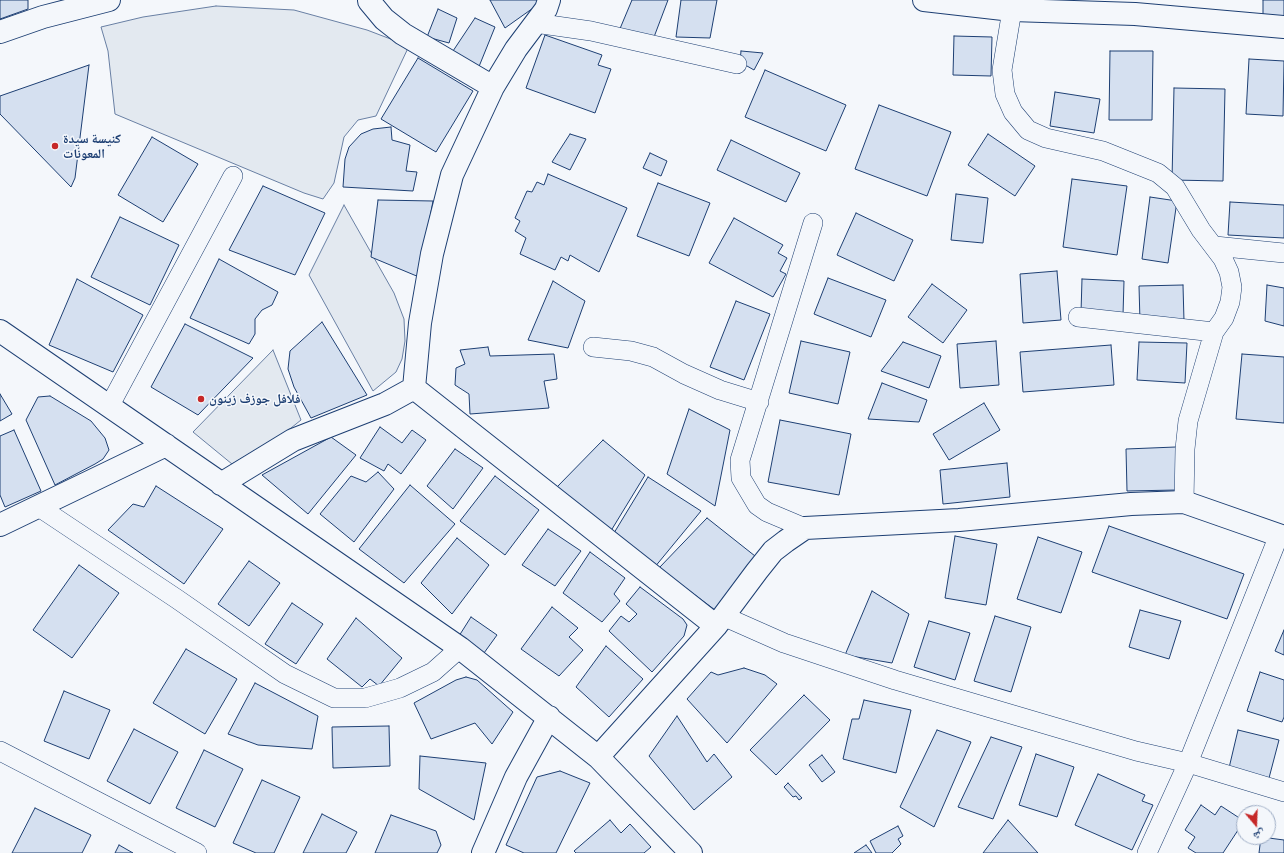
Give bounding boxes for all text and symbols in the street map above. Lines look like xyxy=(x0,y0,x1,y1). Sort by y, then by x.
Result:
place label: كنيسة سيدة المعونات xyxy=(63,131,121,162)
marker: كنيسة سيدة المعونات xyxy=(50,141,60,151)
place label: فلافل جوزف زينون xyxy=(209,391,301,407)
marker: فلافل جوزف زينون xyxy=(196,394,206,404)
north arrow xyxy=(1236,805,1276,845)
text: ش xyxy=(1252,828,1267,843)

